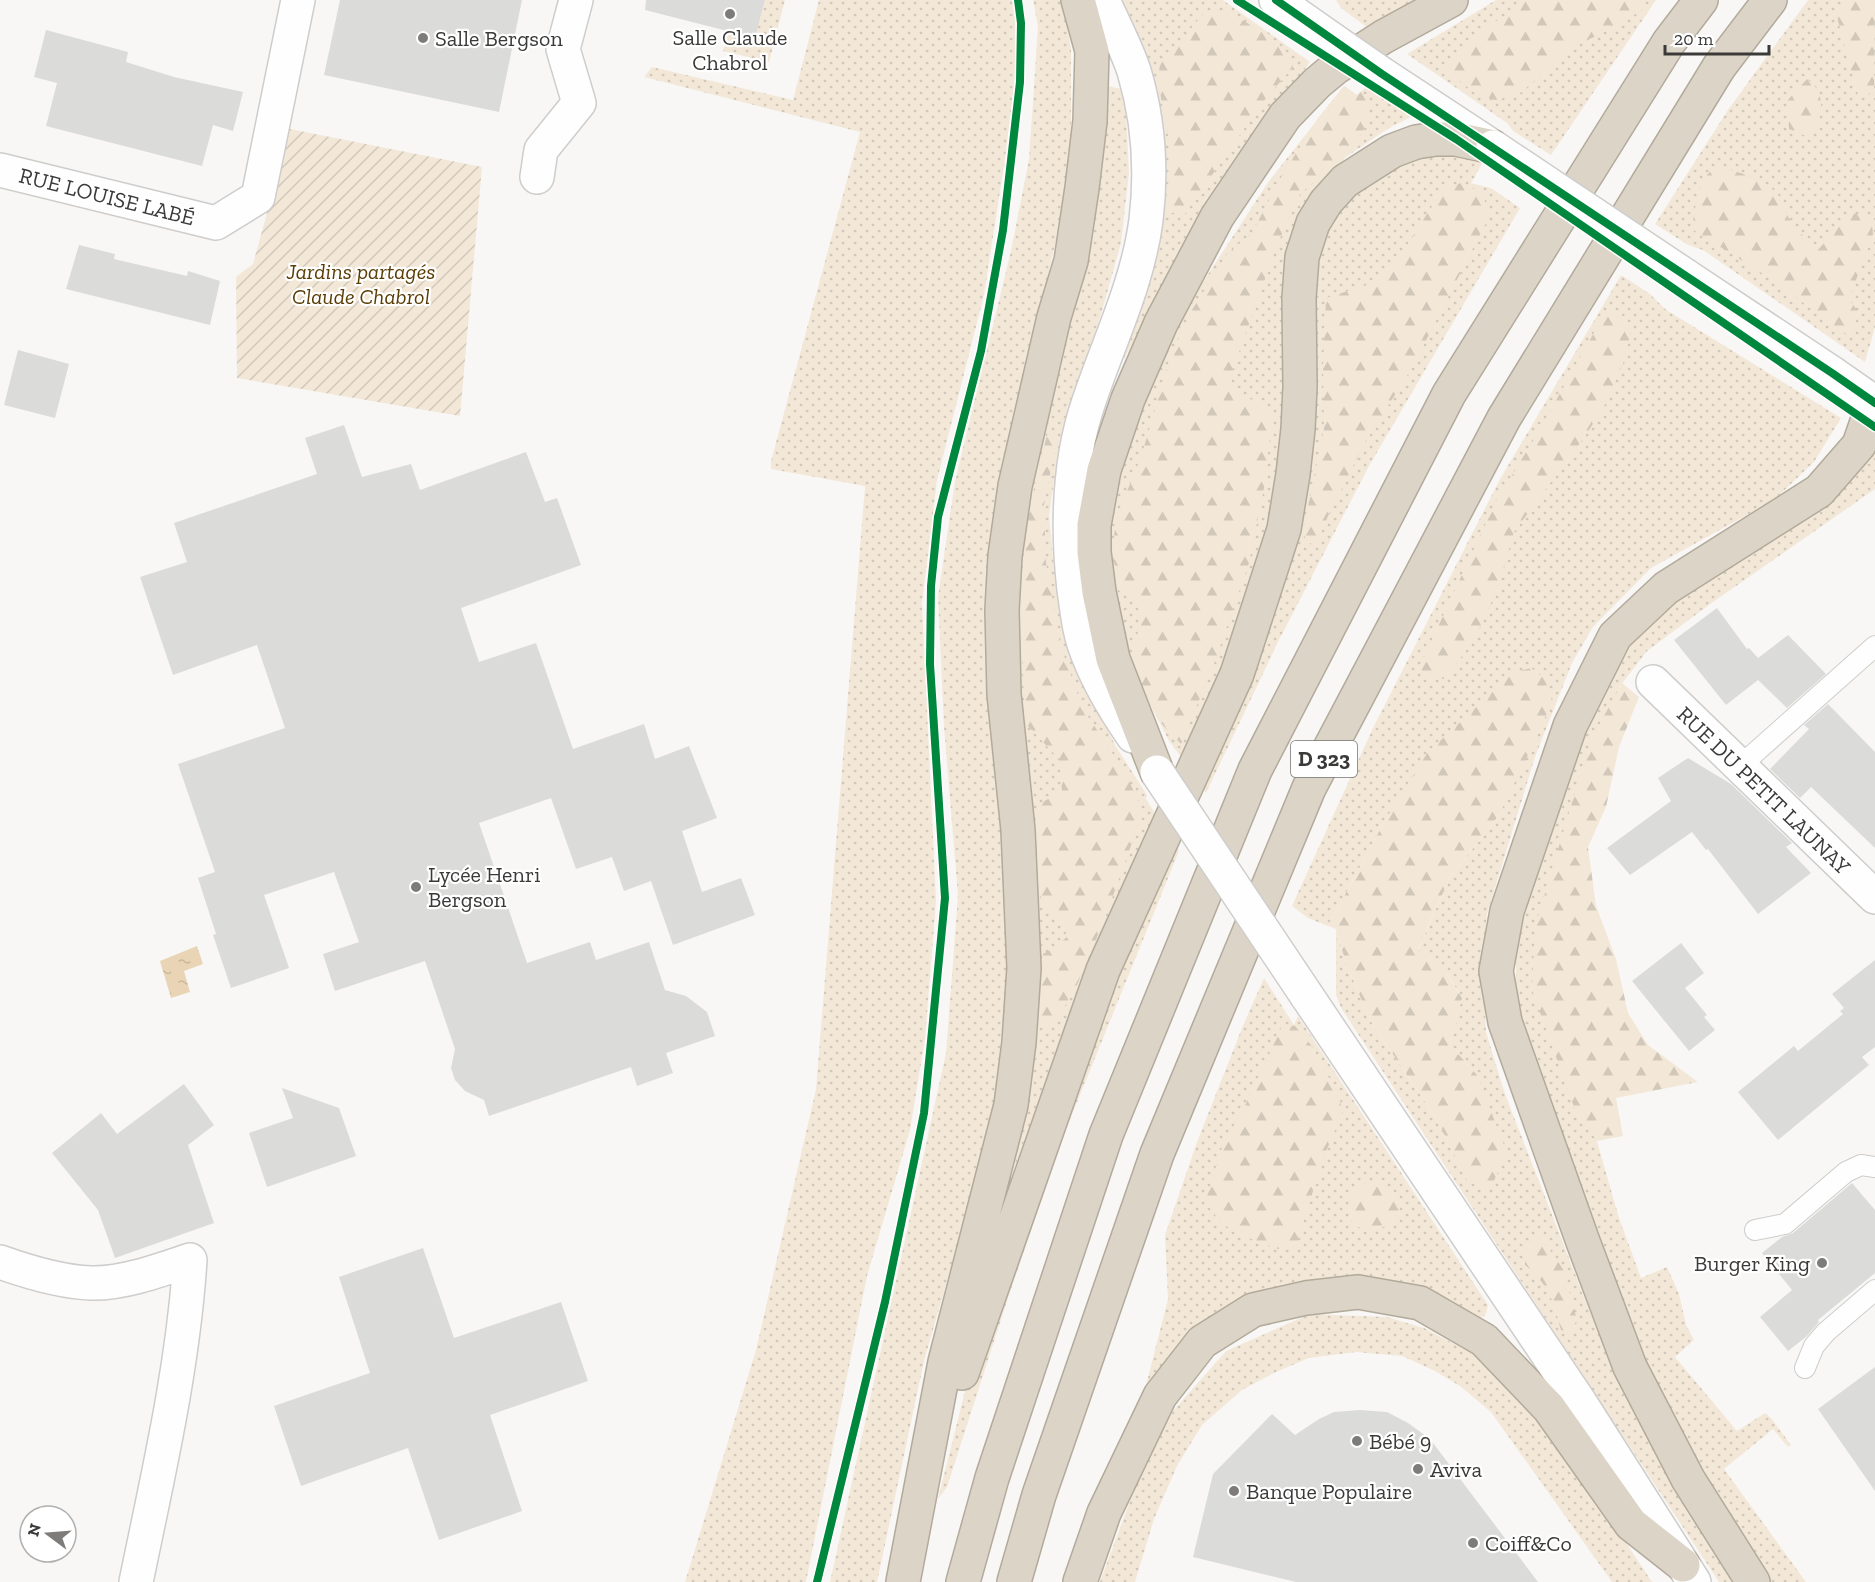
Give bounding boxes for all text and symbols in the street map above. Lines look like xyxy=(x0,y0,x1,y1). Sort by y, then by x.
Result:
marker: Salle Claude Chabrol xyxy=(723,7,737,21)
scale bar xyxy=(1665,18,1768,56)
place label: Salle Claude Chabrol xyxy=(673,24,787,76)
place label: Salle Bergson xyxy=(435,25,563,52)
text: 20 m xyxy=(1674,28,1714,50)
marker: Salle Bergson xyxy=(416,31,430,45)
street label: RUE LOUISE LABÉ xyxy=(16,162,197,231)
park label: Jardins partagés Claude Chabrol xyxy=(285,258,436,310)
street label: RUE DU PETIT LAUNAY xyxy=(1671,701,1856,880)
road number: D 323 xyxy=(1291,741,1357,777)
place label: Lycée Henri Bergson xyxy=(428,861,540,913)
marker: Lycée Henri Bergson xyxy=(409,880,423,894)
place label: Burger King xyxy=(1694,1250,1810,1277)
marker: Burger King xyxy=(1815,1256,1829,1270)
place label: Bébé 9 xyxy=(1369,1428,1431,1455)
marker: Bébé 9 xyxy=(1350,1434,1364,1448)
place label: Aviva xyxy=(1430,1456,1483,1483)
marker: Aviva xyxy=(1411,1462,1425,1476)
place label: Banque Populaire xyxy=(1246,1478,1412,1505)
marker: Banque Populaire xyxy=(1227,1484,1241,1498)
north arrow xyxy=(18,1504,78,1564)
text: N xyxy=(23,1522,45,1538)
place label: Coiff&Co xyxy=(1485,1530,1572,1557)
marker: Coiff&Co xyxy=(1466,1536,1480,1550)

